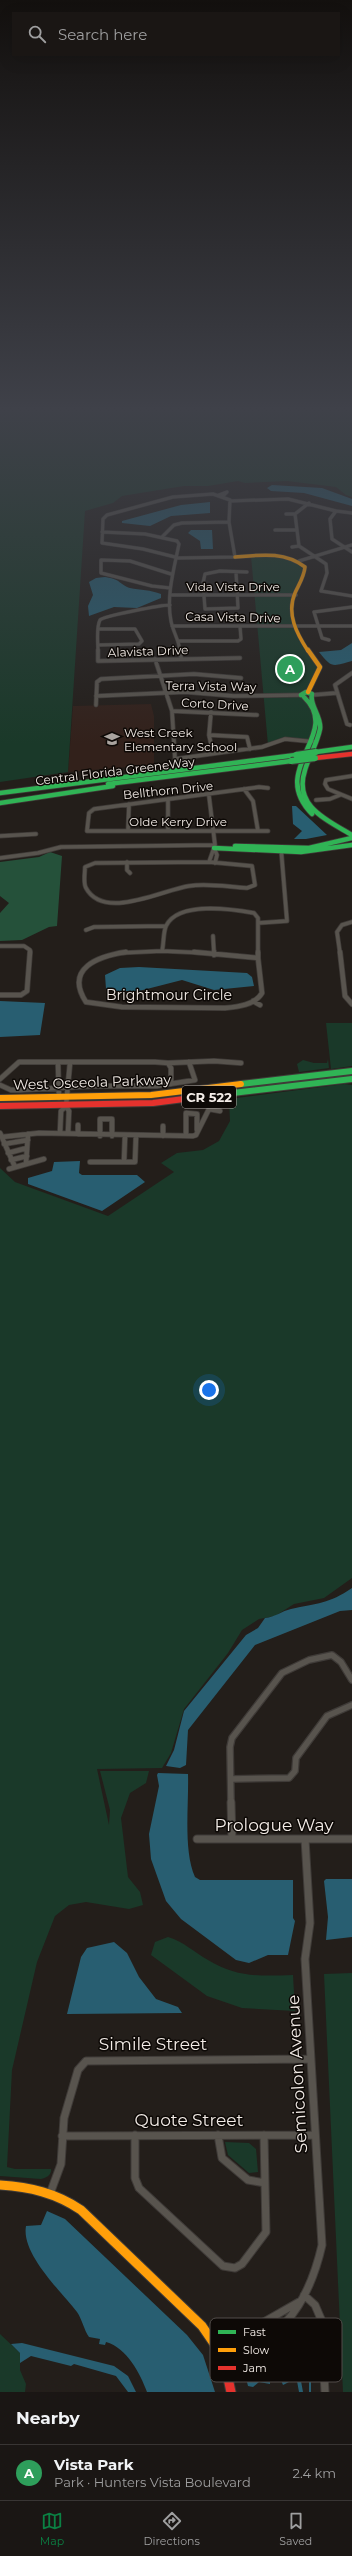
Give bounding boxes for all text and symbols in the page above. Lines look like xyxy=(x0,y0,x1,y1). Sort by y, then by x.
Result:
search box xyxy=(12,12,340,56)
icon: search xyxy=(26,23,48,45)
text: Search here xyxy=(58,25,147,44)
street label: Vida Vista Drive xyxy=(186,579,280,594)
street label: Casa Vista Drive xyxy=(185,609,281,625)
street label: Alavista Drive xyxy=(107,642,189,660)
pin: A xyxy=(277,654,303,684)
street label: Terra Vista Way xyxy=(165,678,257,694)
street label: Corto Drive xyxy=(181,695,249,713)
place label: West Creek Elementary School xyxy=(124,725,237,754)
school or university icon: West Creek Elementary School xyxy=(103,730,121,748)
street label: Central Florida GreeneWay xyxy=(34,754,196,788)
street label: Bellthorn Drive xyxy=(122,778,214,802)
street label: Olde Kerry Drive xyxy=(129,814,227,829)
street label: Brightmour Circle xyxy=(106,986,232,1004)
street label: West Osceola Parkway xyxy=(13,1070,172,1094)
road number: CR 522 xyxy=(182,1086,236,1108)
your location xyxy=(199,1380,219,1400)
street label: Prologue Way xyxy=(215,1815,334,1835)
street label: Semicolon Avenue xyxy=(283,1994,311,2154)
street label: Simile Street xyxy=(99,2034,207,2054)
street label: Quote Street xyxy=(134,2110,244,2130)
legend xyxy=(210,2318,342,2382)
text: Fast xyxy=(243,2325,267,2339)
text: Slow xyxy=(243,2343,269,2357)
text: Jam xyxy=(242,2361,267,2375)
text: Nearby xyxy=(16,2408,80,2428)
text: Vista Park xyxy=(54,2455,134,2474)
text: A xyxy=(24,2465,34,2481)
text: 2.4 km xyxy=(292,2465,336,2481)
text: Park · Hunters Vista Boulevard xyxy=(54,2474,251,2490)
tab: Map xyxy=(40,2510,64,2548)
tab: Directions xyxy=(144,2510,200,2548)
tab: Saved xyxy=(279,2510,312,2548)

